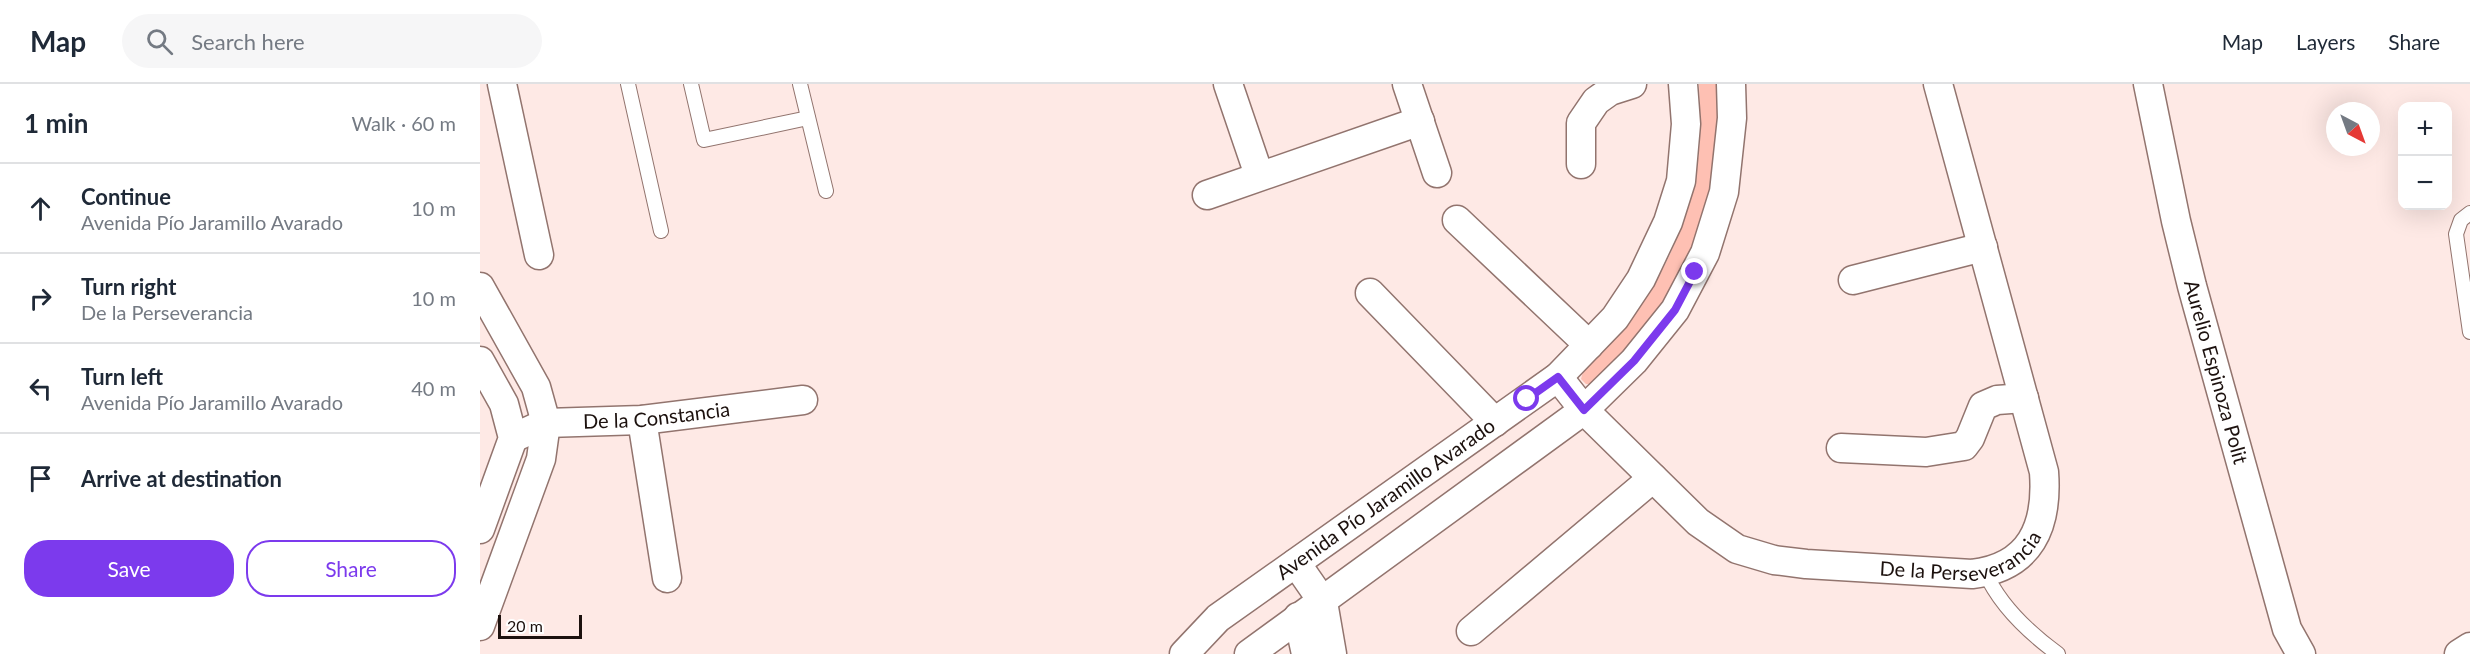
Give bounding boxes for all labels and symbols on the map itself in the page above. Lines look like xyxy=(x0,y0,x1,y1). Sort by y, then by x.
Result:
north arrow xyxy=(2326,102,2380,156)
route end xyxy=(1681,258,1707,284)
street label: Aurelio Espinoza Polit xyxy=(2180,277,2254,466)
route start xyxy=(1513,385,1539,411)
street label: De la Constancia xyxy=(583,396,731,433)
street label: Avenida Pío Jaramillo Avarado xyxy=(1271,413,1499,584)
street label: De la Perseverancia xyxy=(1879,527,2046,585)
scale bar xyxy=(498,612,582,640)

